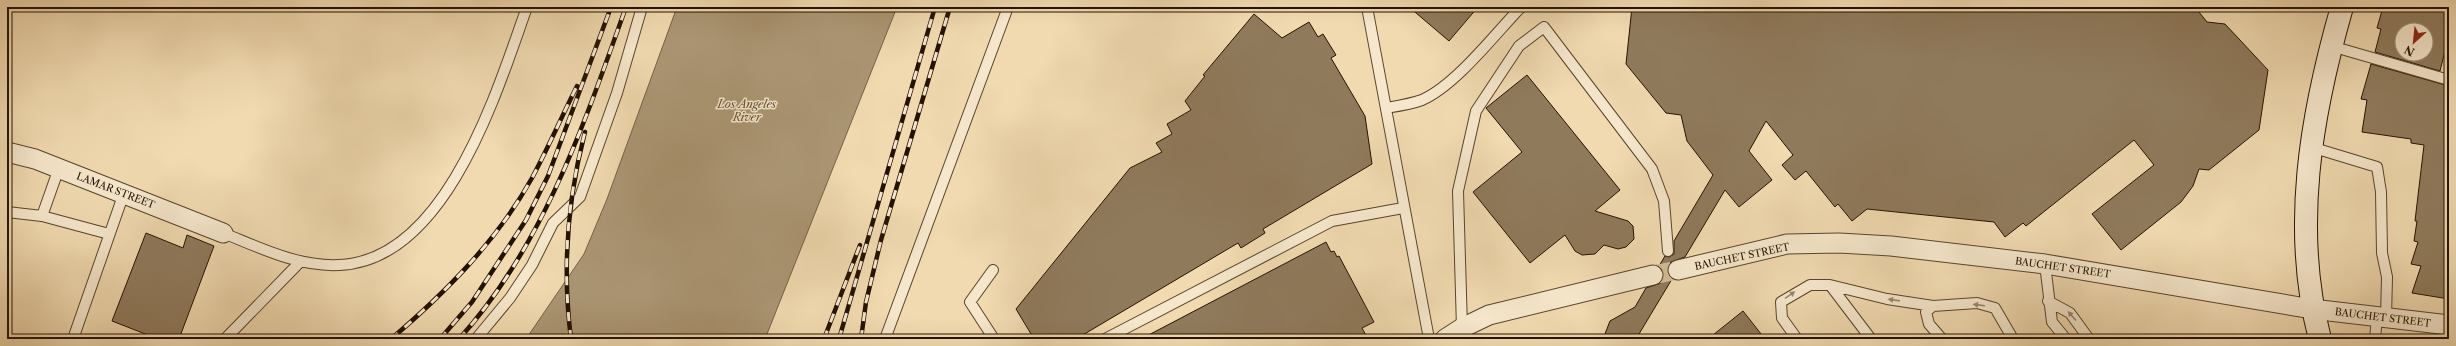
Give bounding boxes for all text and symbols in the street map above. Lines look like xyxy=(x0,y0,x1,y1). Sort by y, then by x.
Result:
north arrow xyxy=(2394,22,2434,62)
text: N xyxy=(2402,42,2417,59)
water label: Los Angeles River xyxy=(717,97,777,124)
street label: LAMAR STREET xyxy=(75,170,157,212)
street label: BAUCHET STREET xyxy=(1694,240,1791,273)
street label: BAUCHET STREET xyxy=(2014,254,2112,281)
one-way arrow xyxy=(1784,292,1796,299)
one-way arrow xyxy=(1888,297,1900,303)
one-way arrow xyxy=(1972,302,1985,308)
street label: BAUCHET STREET xyxy=(2334,305,2432,330)
one-way arrow xyxy=(2067,311,2076,322)

